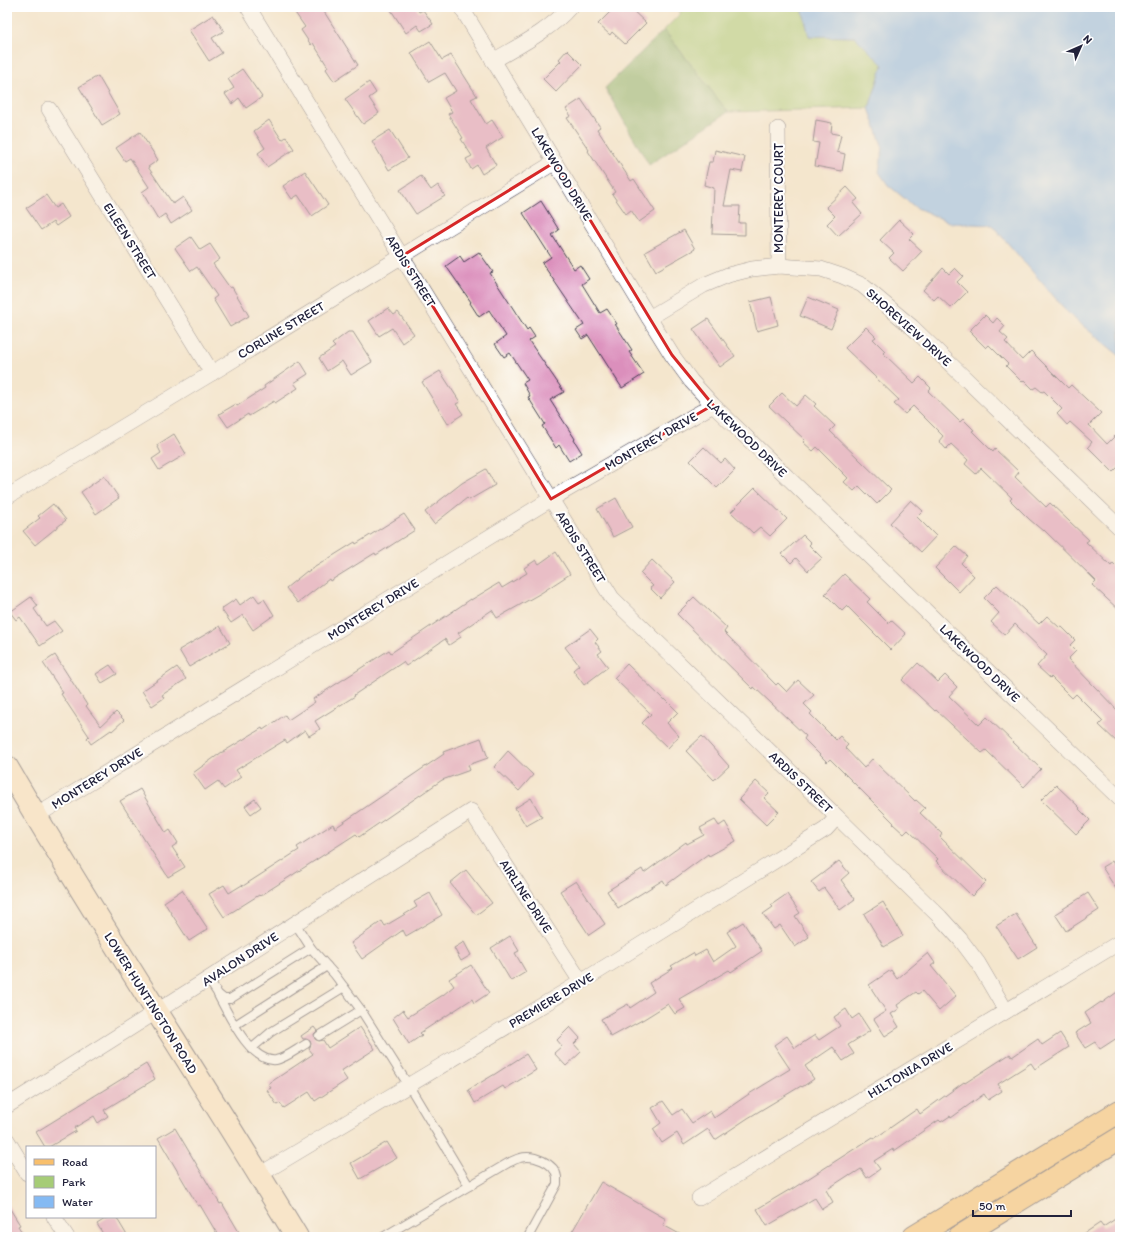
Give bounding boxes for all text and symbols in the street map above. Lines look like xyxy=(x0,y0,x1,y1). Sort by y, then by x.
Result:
north arrow xyxy=(1061,26,1101,66)
text: N xyxy=(1080,32,1095,47)
street label: LAKEWOOD DRIVE xyxy=(528,125,596,223)
street label: MONTEREY COURT xyxy=(771,142,786,253)
street label: EILEEN STREET xyxy=(100,200,160,283)
street label: ARDIS STREET xyxy=(383,232,440,310)
street label: SHOREVIEW DRIVE xyxy=(863,285,955,369)
street label: CORLINE STREET xyxy=(235,298,328,362)
street label: LAKEWOOD DRIVE xyxy=(704,396,790,480)
street label: MONTEREY DRIVE xyxy=(602,408,700,474)
street label: ARDIS STREET xyxy=(553,508,610,586)
street label: MONTEREY DRIVE xyxy=(325,575,421,643)
street label: LAKEWOOD DRIVE xyxy=(937,621,1023,705)
street label: MONTEREY DRIVE xyxy=(49,744,145,812)
street label: ARDIS STREET xyxy=(766,748,836,816)
street label: AIRLINE DRIVE xyxy=(497,856,555,936)
street label: LOWER HUNTINGTON ROAD xyxy=(101,929,201,1077)
street label: AVALON DRIVE xyxy=(199,929,281,989)
street label: PREMIERE DRIVE xyxy=(506,969,596,1031)
street label: HILTONIA DRIVE xyxy=(865,1039,955,1101)
legend xyxy=(26,1146,156,1218)
text: Road xyxy=(62,1155,88,1169)
text: Park xyxy=(62,1175,86,1189)
scale bar xyxy=(973,1192,1071,1218)
text: Water xyxy=(62,1195,93,1209)
text: 50 m xyxy=(979,1199,1005,1213)

